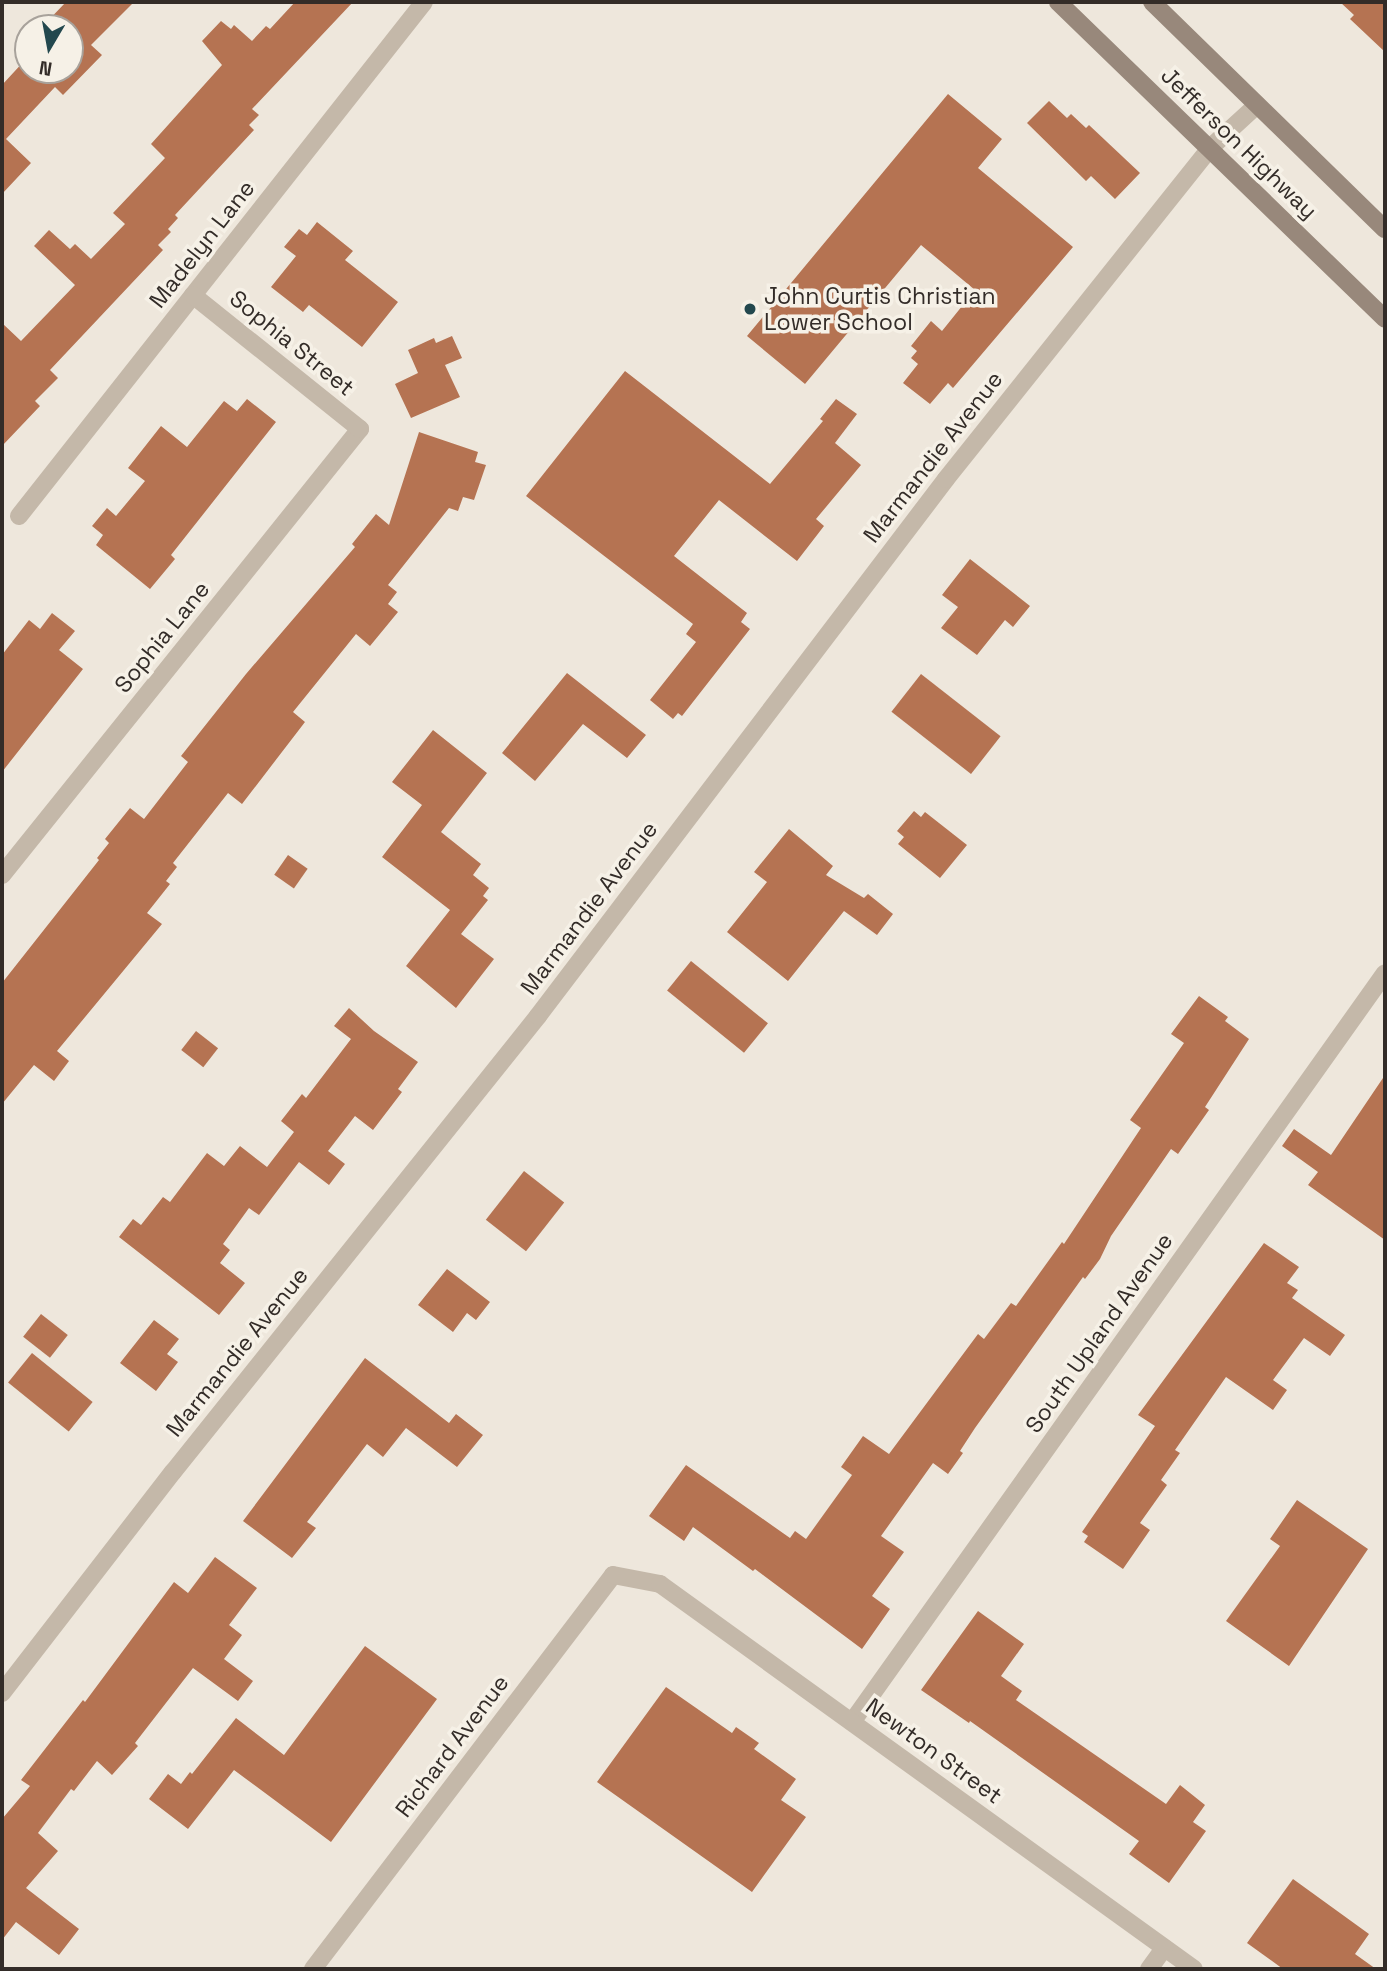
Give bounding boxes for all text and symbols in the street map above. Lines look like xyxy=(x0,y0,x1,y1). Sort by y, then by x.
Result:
north arrow xyxy=(14,14,84,84)
text: N xyxy=(37,55,54,82)
street label: Jefferson Highway xyxy=(1155,61,1323,225)
street label: Madelyn Lane xyxy=(144,175,260,313)
place label: John Curtis Christian Lower School xyxy=(764,282,996,336)
street label: Sophia Street xyxy=(224,284,360,402)
marker: John Curtis Christian Lower School xyxy=(742,301,758,317)
street label: Marmandie Avenue xyxy=(857,366,1009,548)
street label: Sophia Lane xyxy=(109,576,215,698)
street label: Marmandie Avenue xyxy=(515,816,663,1000)
street label: South Upland Avenue xyxy=(1019,1228,1179,1438)
street label: Marmandie Avenue xyxy=(160,1262,314,1442)
street label: Richard Avenue xyxy=(389,1669,515,1823)
street label: Newton Street xyxy=(860,1692,1008,1810)

